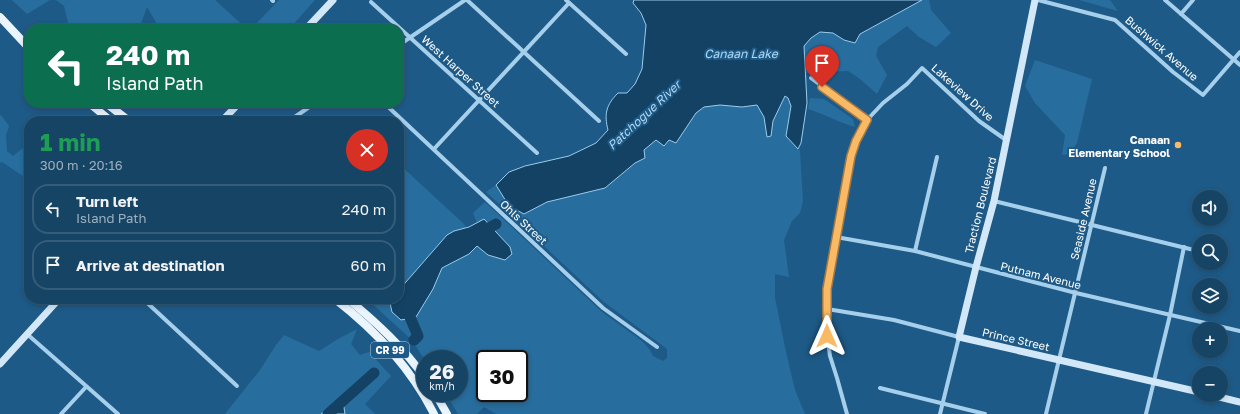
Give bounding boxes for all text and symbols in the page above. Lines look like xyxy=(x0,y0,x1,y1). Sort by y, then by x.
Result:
street label: Bushwick Avenue xyxy=(1123,13,1201,83)
street label: West Harper Street xyxy=(419,32,503,110)
text: 240 m xyxy=(106,38,190,71)
icon: left xyxy=(40,40,92,92)
water label: Canaan Lake xyxy=(704,46,779,61)
pin xyxy=(805,46,839,87)
icon: arrive xyxy=(811,52,833,74)
street label: Lakeview Drive xyxy=(929,61,997,123)
text: Island Path xyxy=(106,72,204,94)
water label: Patchogue River xyxy=(604,76,685,153)
text: 1 min xyxy=(40,127,100,156)
button: close xyxy=(346,129,388,171)
place label: Canaan Elementary School xyxy=(1068,133,1170,159)
marker: Canaan Elementary School xyxy=(1173,140,1183,150)
street label: Traction Boulevard xyxy=(962,155,998,255)
text: 300 m · 20:16 xyxy=(40,157,123,173)
street label: Seaside Avenue xyxy=(1067,177,1099,261)
map controls xyxy=(1192,190,1228,402)
button: sound xyxy=(1192,190,1228,226)
text: Turn left xyxy=(76,192,138,210)
street label: Ohls Street xyxy=(498,197,550,247)
icon: left xyxy=(42,198,64,220)
text: 240 m xyxy=(342,200,386,218)
text: Island Path xyxy=(76,210,147,226)
button: search xyxy=(1192,234,1228,270)
icon: arrive xyxy=(42,254,64,276)
text: Arrive at destination xyxy=(76,256,225,274)
text: 60 m xyxy=(351,256,386,274)
street label: Putnam Avenue xyxy=(999,259,1083,291)
button: layers xyxy=(1192,278,1228,314)
position arrow xyxy=(806,315,848,357)
button: + xyxy=(1192,322,1228,358)
street label: Prince Street xyxy=(981,325,1051,353)
road number: CR 99 xyxy=(371,342,409,358)
speed limit sign: 30 xyxy=(476,350,528,402)
text: 26 xyxy=(430,359,454,383)
button: − xyxy=(1192,366,1228,402)
text: km/h xyxy=(429,380,455,392)

